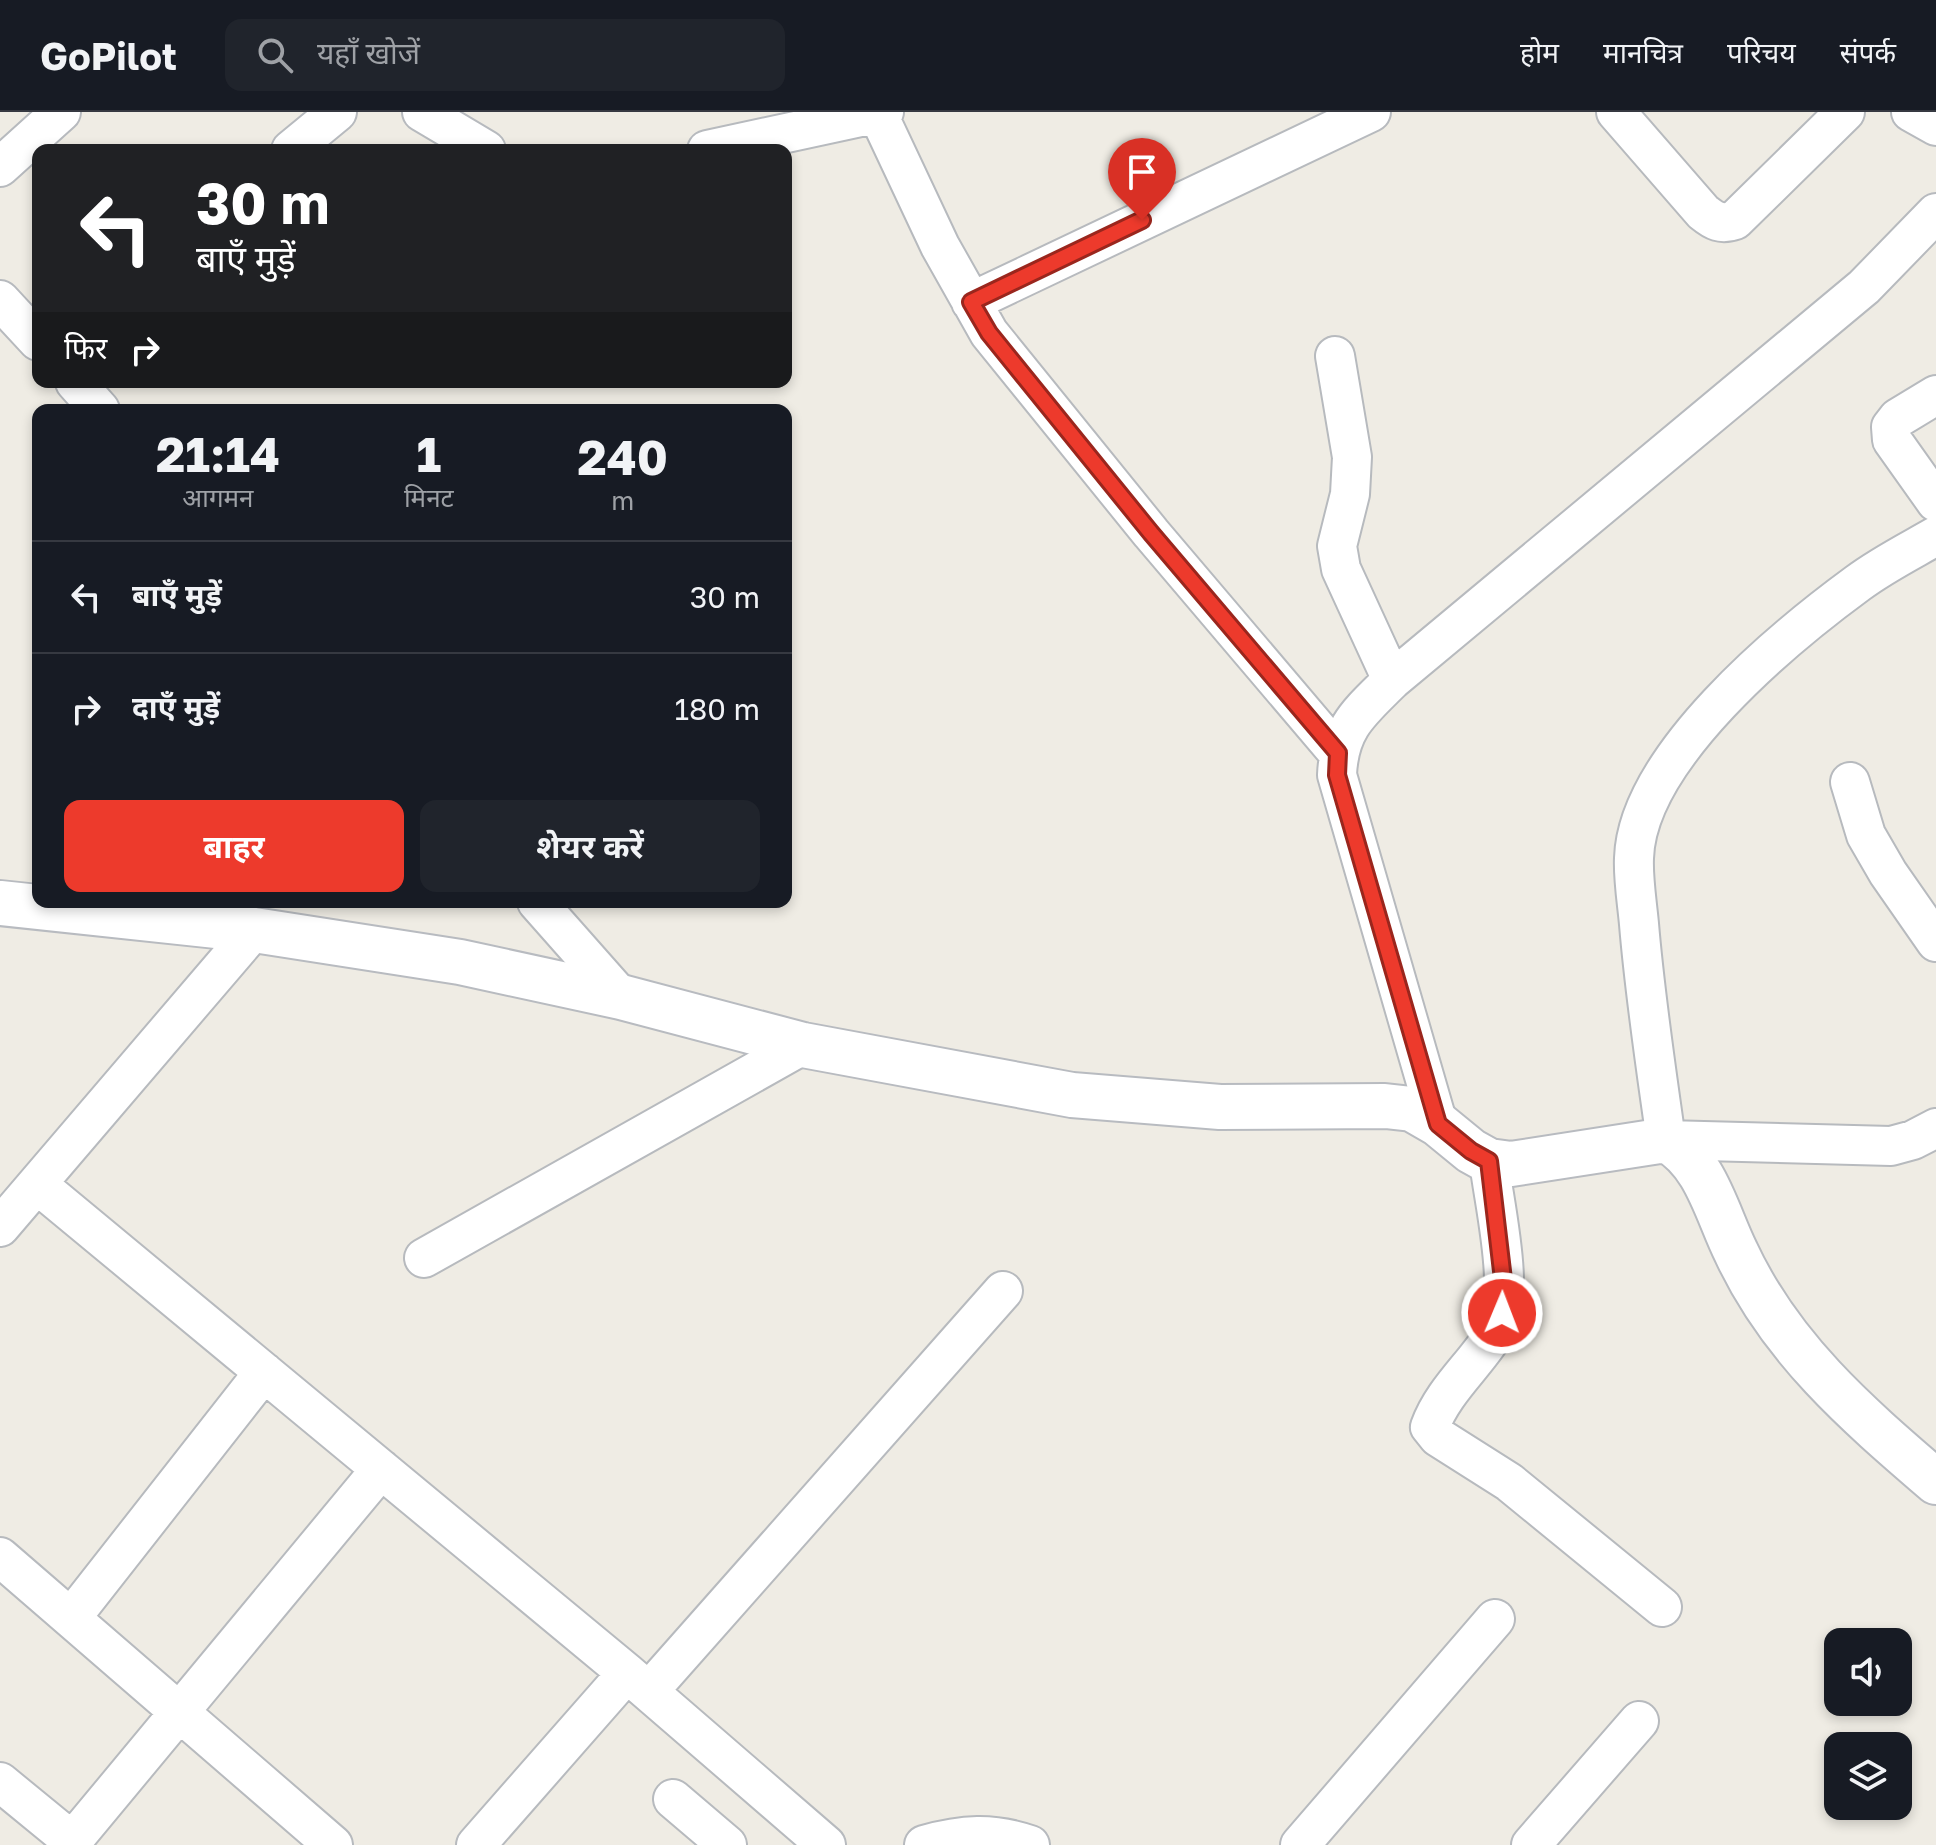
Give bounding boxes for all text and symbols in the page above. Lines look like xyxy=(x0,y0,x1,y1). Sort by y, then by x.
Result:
search box xyxy=(225,19,785,91)
text: GoPilot xyxy=(40,33,177,78)
icon: search xyxy=(253,33,297,77)
text: यहाँ खोजें xyxy=(317,35,420,71)
text: होम xyxy=(1520,36,1559,69)
text: मानचित्र xyxy=(1603,36,1683,69)
text: परिचय xyxy=(1727,36,1796,69)
text: संपर्क xyxy=(1840,36,1896,69)
pin xyxy=(1108,138,1176,220)
icon: arrive xyxy=(1120,150,1164,194)
text: 30 m xyxy=(196,169,330,236)
icon: left xyxy=(64,176,168,280)
text: बाएँ मुड़ें xyxy=(196,237,296,280)
icon: right xyxy=(123,328,167,372)
text: फिर xyxy=(64,330,107,366)
text: 21:14 xyxy=(156,425,280,483)
text: 1 xyxy=(416,425,441,483)
text: 240 xyxy=(578,428,668,486)
text: आगमन xyxy=(182,482,254,513)
text: मिनट xyxy=(404,482,454,513)
text: m xyxy=(611,485,634,516)
icon: left xyxy=(64,575,108,619)
text: बाएँ मुड़ें xyxy=(132,577,222,613)
text: 30 m xyxy=(690,579,760,615)
icon: right xyxy=(64,687,108,731)
text: दाएँ मुड़ें xyxy=(132,689,220,725)
text: 180 m xyxy=(675,691,760,727)
button: बाहर xyxy=(64,800,404,892)
button: शेयर करें xyxy=(420,800,760,892)
position arrow xyxy=(1460,1271,1544,1355)
map controls xyxy=(1824,1628,1912,1820)
button: sound xyxy=(1824,1628,1912,1716)
button: layers xyxy=(1824,1732,1912,1820)

